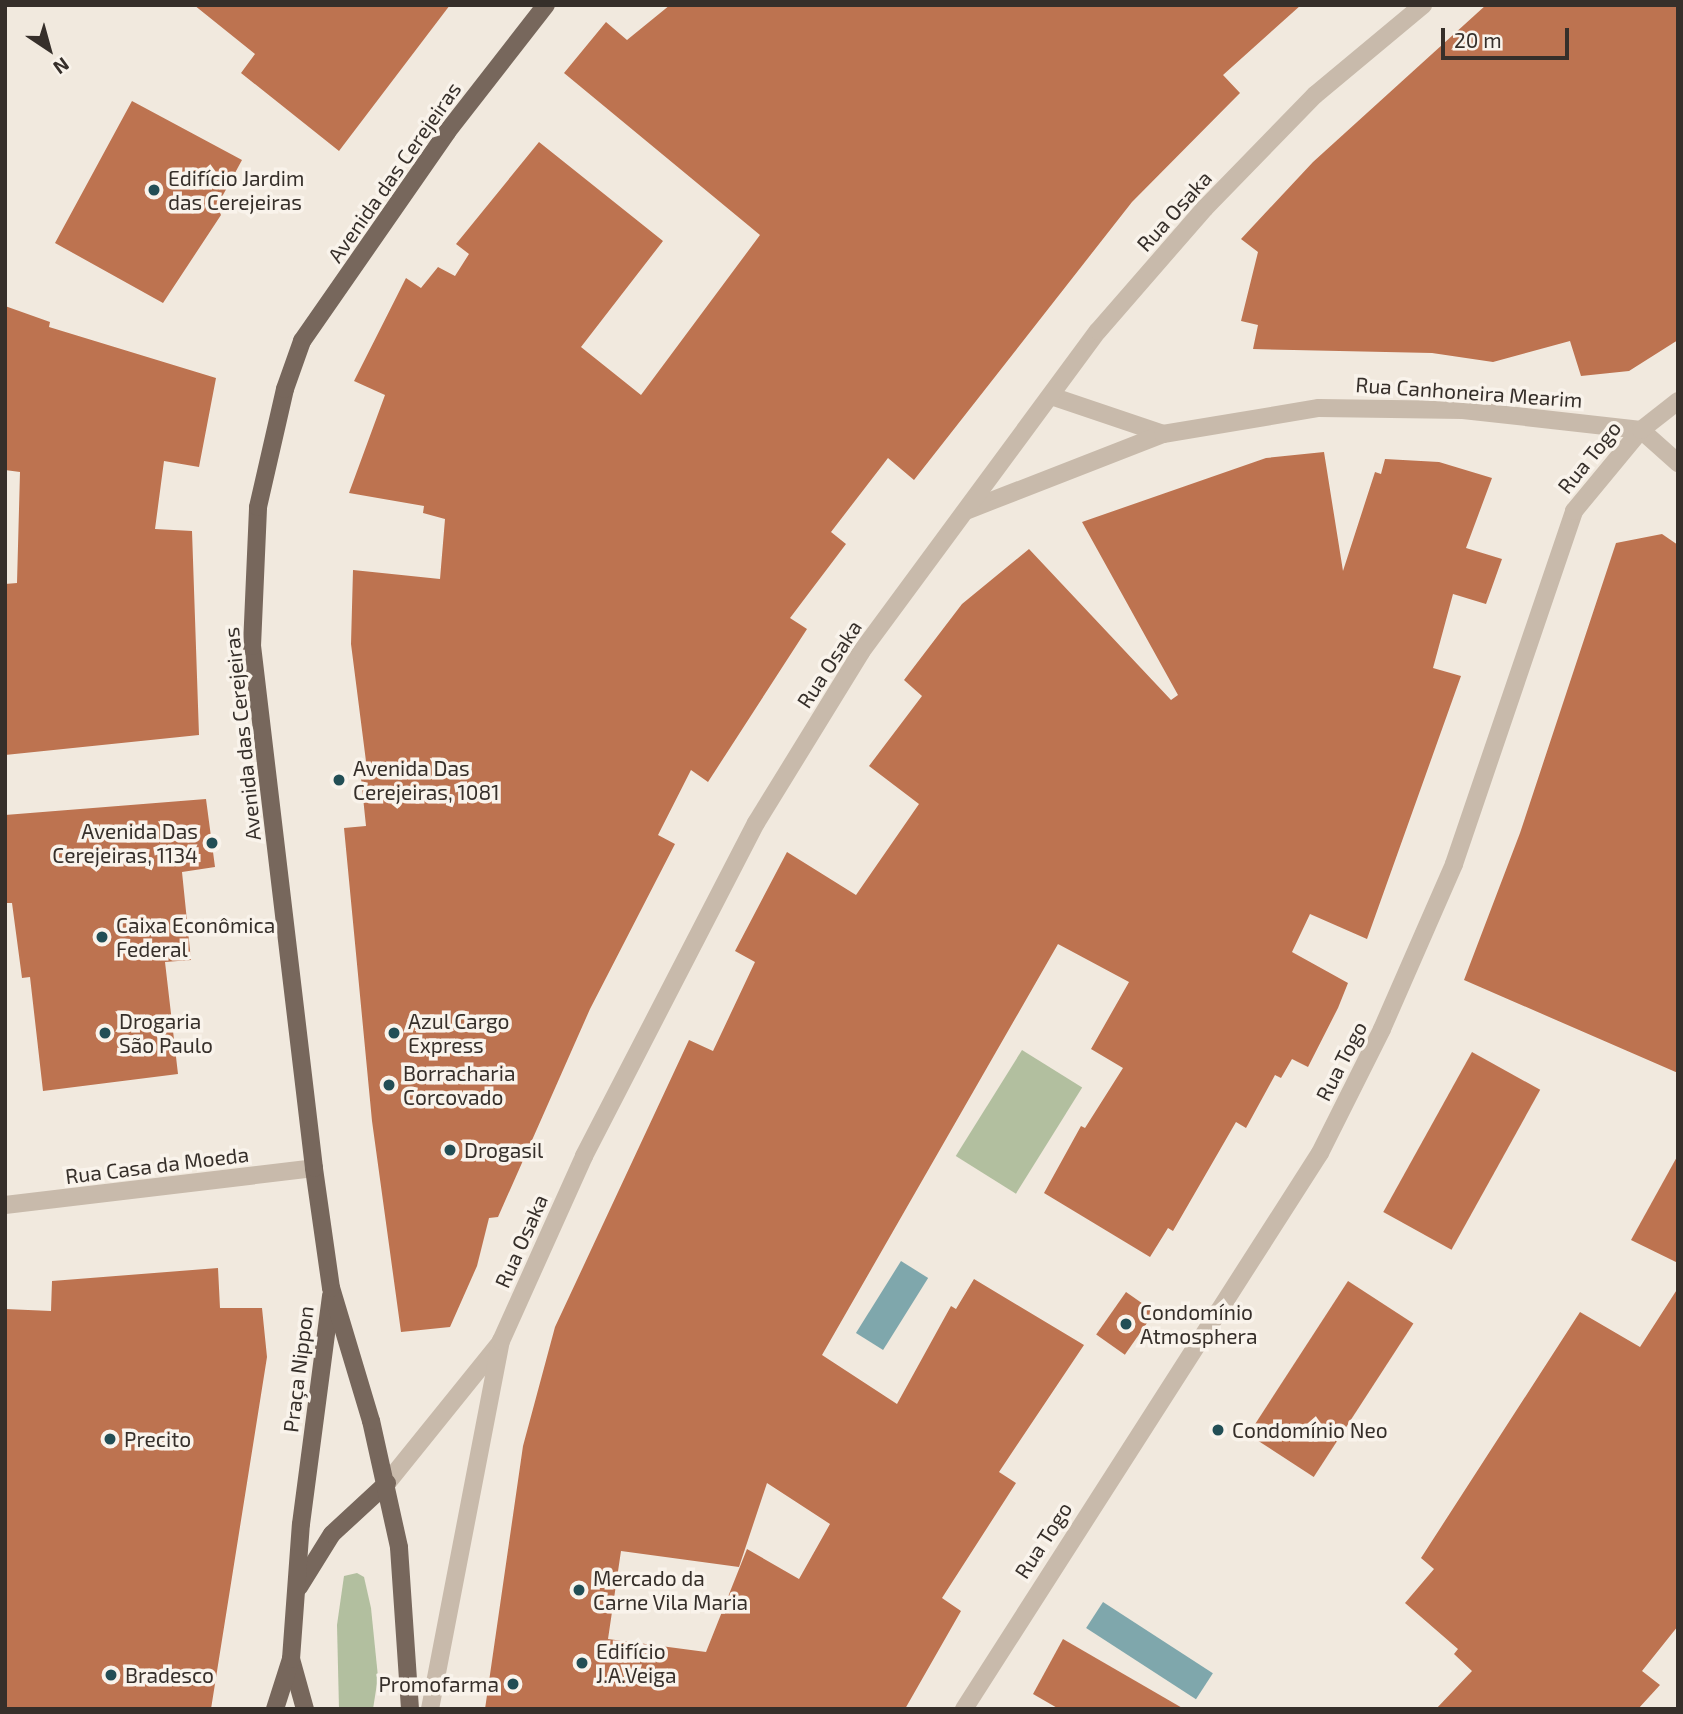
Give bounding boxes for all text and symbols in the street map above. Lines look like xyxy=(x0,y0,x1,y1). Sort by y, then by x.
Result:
north arrow xyxy=(14,14,84,84)
scale bar xyxy=(1445,14,1573,58)
text: 20 m xyxy=(1454,27,1502,52)
text: N xyxy=(49,53,74,80)
street label: Avenida das Cerejeiras xyxy=(322,77,466,267)
place label: Edifício Jardim das Cerejeiras xyxy=(168,165,305,215)
street label: Rua Osaka xyxy=(1131,166,1217,256)
marker: Edifício Jardim das Cerejeiras xyxy=(146,182,162,198)
street label: Rua Canhoneira Mearim xyxy=(1355,371,1583,413)
street label: Rua Togo xyxy=(1552,415,1626,499)
street label: Rua Osaka xyxy=(791,615,867,713)
street label: Avenida das Cerejeiras xyxy=(218,626,266,842)
place label: Avenida Das Cerejeiras, 1081 xyxy=(353,755,500,805)
marker: Avenida Das Cerejeiras, 1081 xyxy=(331,772,347,788)
place label: Avenida Das Cerejeiras, 1134 xyxy=(52,818,198,868)
marker: Avenida Das Cerejeiras, 1134 xyxy=(204,835,220,851)
place label: Caixa Econômica Federal xyxy=(116,912,275,962)
marker: Caixa Econômica Federal xyxy=(94,929,110,945)
place label: Drogaria São Paulo xyxy=(119,1008,213,1058)
place label: Azul Cargo Express xyxy=(408,1008,510,1058)
street label: Rua Togo xyxy=(1310,1017,1372,1105)
marker: Drogaria São Paulo xyxy=(97,1025,113,1041)
marker: Azul Cargo Express xyxy=(386,1025,402,1041)
place label: Borracharia Corcovado xyxy=(403,1060,515,1110)
marker: Borracharia Corcovado xyxy=(381,1077,397,1093)
place label: Drogasil xyxy=(464,1137,543,1163)
street label: Rua Casa da Moeda xyxy=(64,1141,250,1189)
marker: Drogasil xyxy=(442,1142,458,1158)
street label: Rua Osaka xyxy=(489,1190,553,1292)
place label: Condomínio Atmosphera xyxy=(1140,1299,1257,1349)
street label: Praça Nippon xyxy=(278,1304,318,1434)
marker: Condomínio Atmosphera xyxy=(1118,1316,1134,1332)
place label: Condomínio Neo xyxy=(1232,1417,1388,1443)
marker: Condomínio Neo xyxy=(1210,1422,1226,1438)
place label: Precito xyxy=(124,1426,191,1452)
marker: Precito xyxy=(102,1431,118,1447)
street label: Rua Togo xyxy=(1009,1497,1077,1583)
place label: Mercado da Carne Vila Maria xyxy=(593,1565,749,1615)
marker: Mercado da Carne Vila Maria xyxy=(571,1582,587,1598)
place label: Edifício J.A.Veiga xyxy=(596,1638,676,1688)
marker: Edifício J.A.Veiga xyxy=(574,1655,590,1671)
place label: Bradesco xyxy=(125,1662,214,1688)
marker: Bradesco xyxy=(103,1667,119,1683)
place label: Promofarma xyxy=(378,1671,499,1697)
marker: Promofarma xyxy=(505,1676,521,1692)

